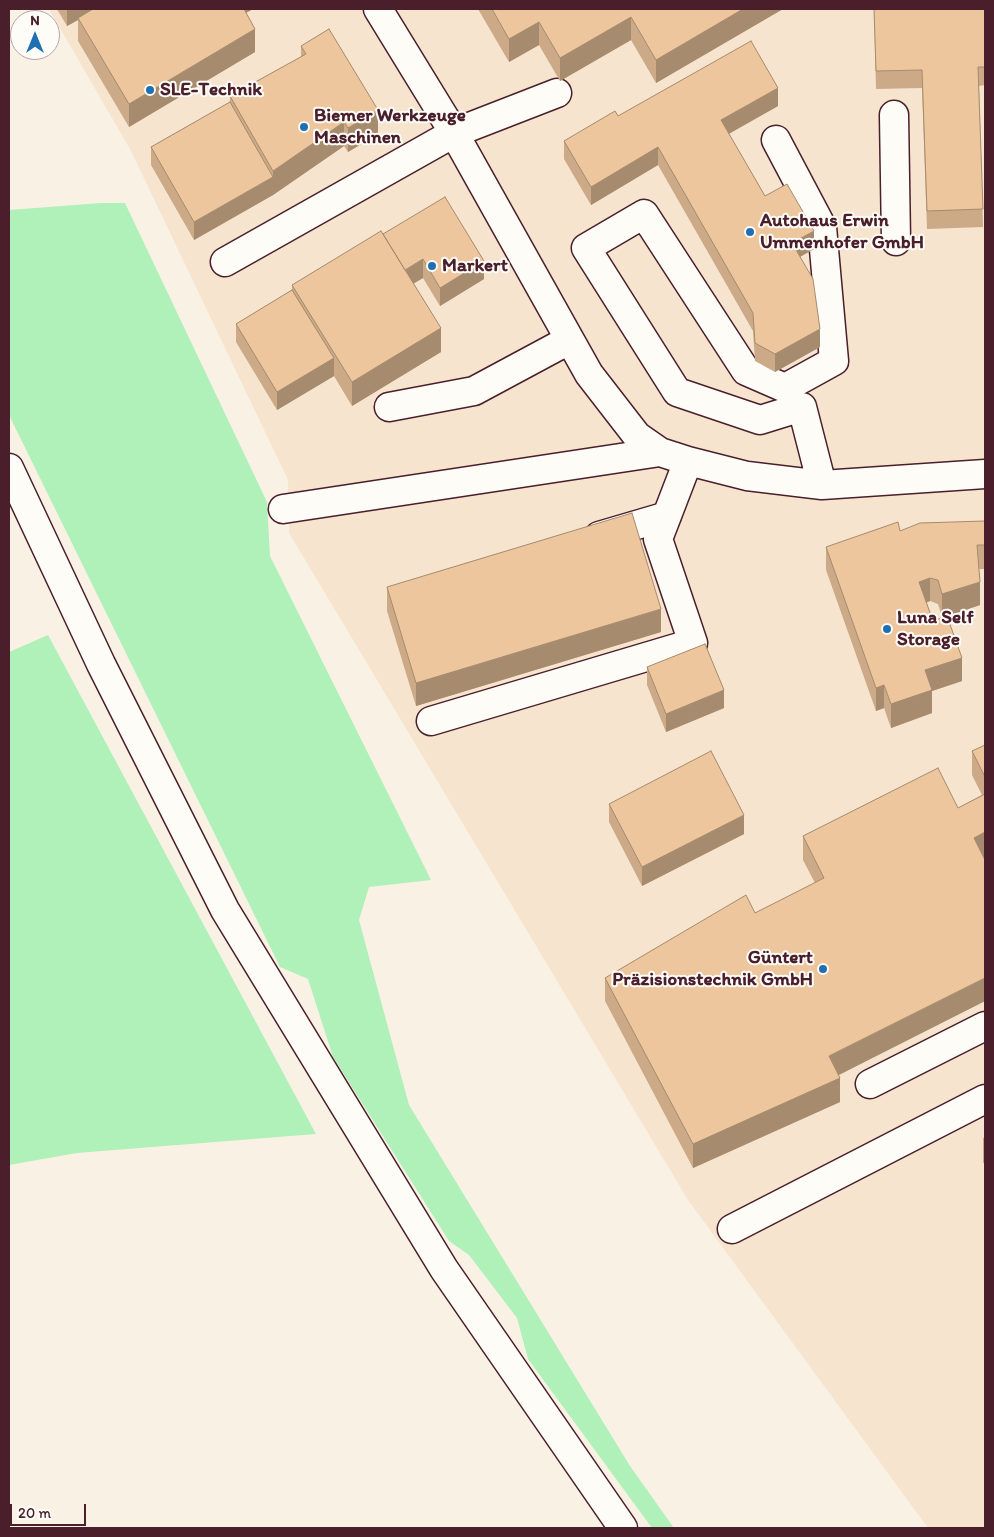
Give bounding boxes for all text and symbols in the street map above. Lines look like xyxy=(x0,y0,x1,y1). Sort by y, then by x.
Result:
north arrow xyxy=(10,10,60,60)
text: N xyxy=(30,12,40,29)
place label: SLE-Technik xyxy=(160,79,262,101)
marker: SLE-Technik xyxy=(144,84,156,96)
place label: Biemer Werkzeuge Maschinen xyxy=(314,105,466,149)
marker: Biemer Werkzeuge Maschinen xyxy=(298,121,310,133)
place label: Autohaus Erwin Ummenhofer GmbH xyxy=(760,210,924,254)
marker: Autohaus Erwin Ummenhofer GmbH xyxy=(744,226,756,238)
place label: Markert xyxy=(442,255,508,277)
marker: Markert xyxy=(426,260,438,272)
place label: Luna Self Storage xyxy=(897,607,974,651)
marker: Luna Self Storage xyxy=(881,623,893,635)
place label: Güntert Präzisionstechnik GmbH xyxy=(612,947,813,991)
marker: Güntert Präzisionstechnik GmbH xyxy=(817,963,829,975)
scale bar xyxy=(12,1494,89,1526)
text: 20 m xyxy=(18,1504,51,1522)

